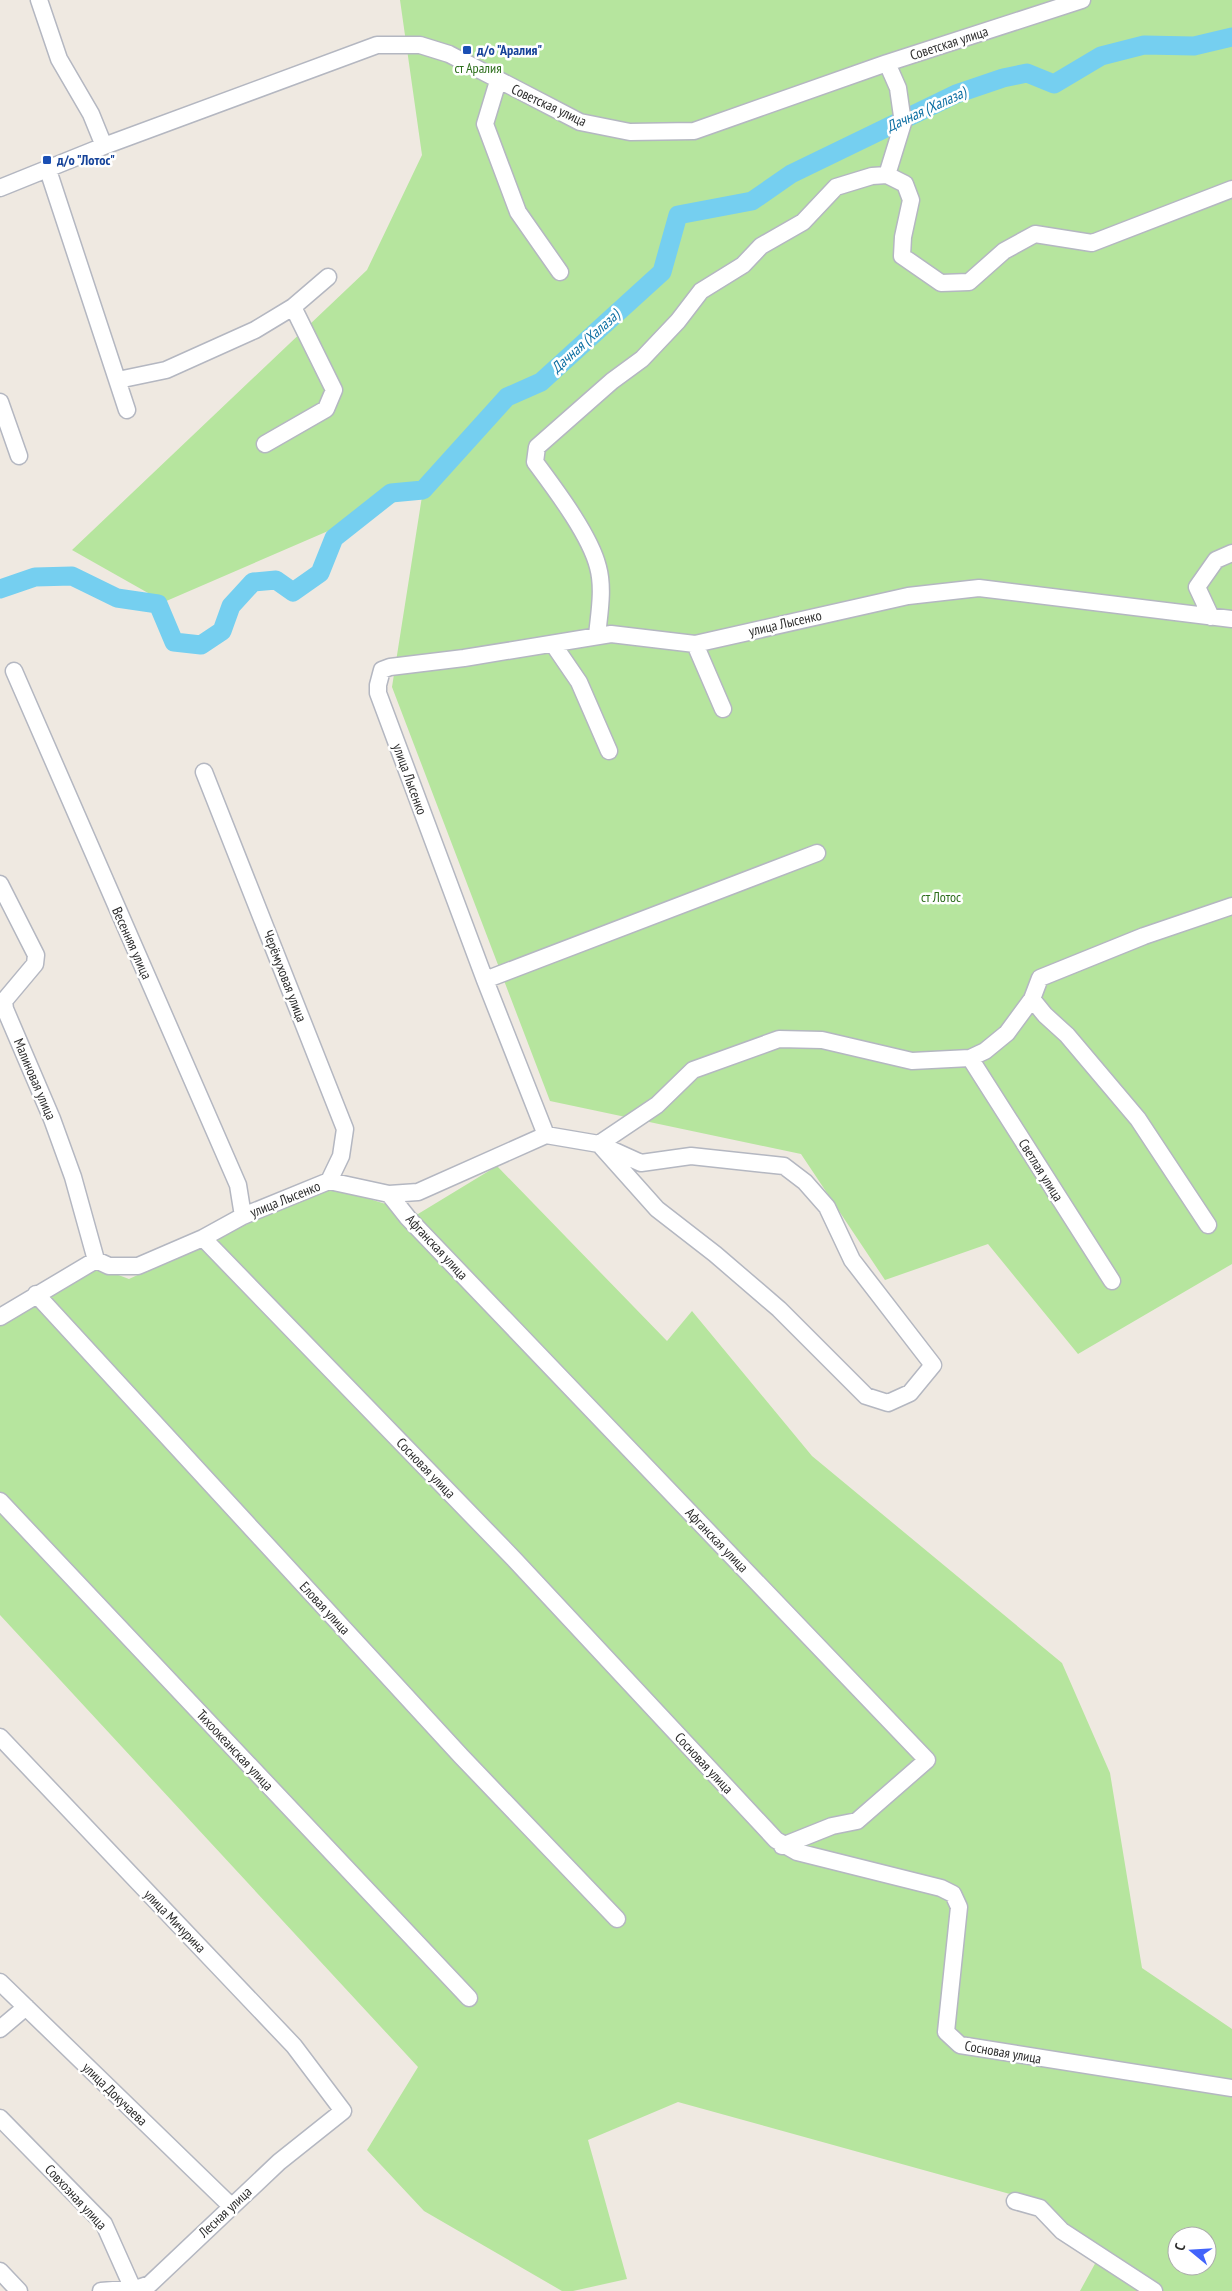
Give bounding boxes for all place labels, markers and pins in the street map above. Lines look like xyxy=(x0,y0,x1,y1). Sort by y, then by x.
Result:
place label: д/о "Аралия" xyxy=(476,41,542,59)
marker: д/о "Аралия" xyxy=(461,44,473,56)
place label: д/о "Лотос" xyxy=(56,151,115,169)
marker: д/о "Лотос" xyxy=(41,154,53,166)

